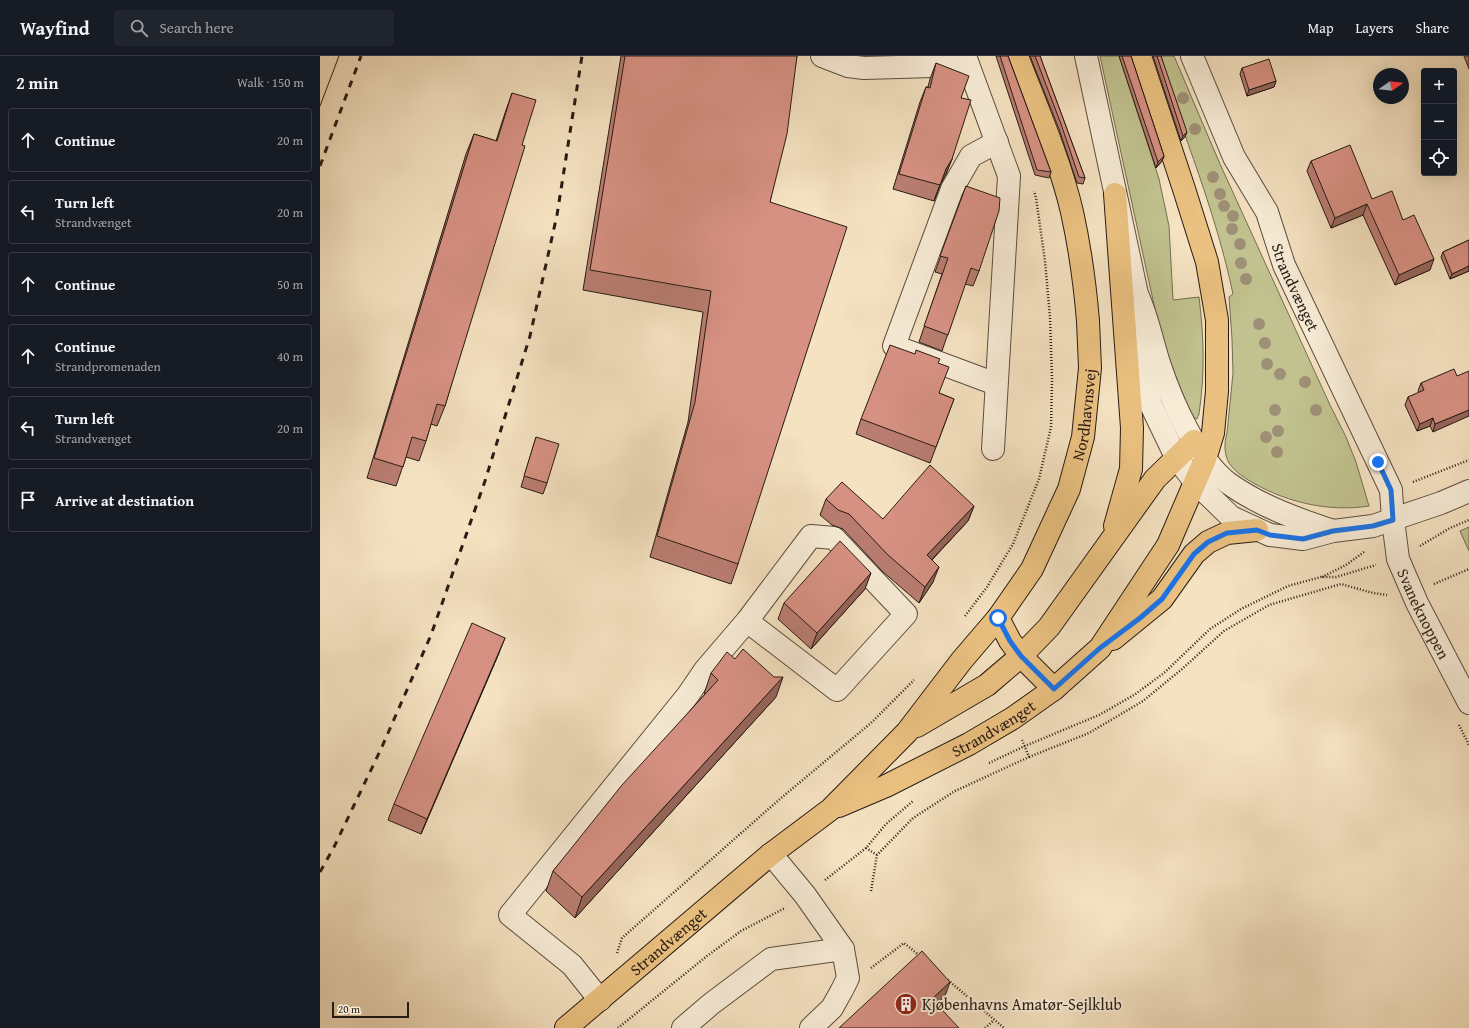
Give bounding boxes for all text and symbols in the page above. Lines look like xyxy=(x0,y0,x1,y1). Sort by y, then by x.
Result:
search box xyxy=(114,10,394,46)
text: Wayfind xyxy=(20,14,90,42)
icon: search xyxy=(128,17,150,39)
text: Search here xyxy=(160,17,234,38)
text: Map xyxy=(1308,18,1334,38)
text: Layers xyxy=(1356,18,1394,38)
text: Share xyxy=(1416,18,1449,38)
north arrow xyxy=(1373,68,1409,104)
map controls xyxy=(1421,68,1457,176)
button: + xyxy=(1421,68,1457,104)
text: 2 min xyxy=(16,70,58,95)
text: Walk · 150 m xyxy=(237,73,304,92)
button: − xyxy=(1421,104,1457,140)
icon: ahead xyxy=(17,129,39,151)
text: Continue xyxy=(55,130,116,151)
text: 20 m xyxy=(277,131,303,150)
button: locate xyxy=(1421,140,1457,176)
text: Turn left xyxy=(55,192,114,213)
icon: left xyxy=(17,201,39,223)
text: 20 m xyxy=(277,203,303,222)
text: Strandvænget xyxy=(55,213,132,232)
street label: Strandvænget xyxy=(1266,240,1326,335)
icon: ahead xyxy=(17,273,39,295)
text: Continue xyxy=(55,274,116,295)
text: 50 m xyxy=(277,275,303,294)
text: Continue xyxy=(55,336,116,357)
icon: ahead xyxy=(17,345,39,367)
text: 40 m xyxy=(277,347,303,366)
text: Strandpromenaden xyxy=(55,357,161,376)
street label: Nordhavnsvej xyxy=(1065,367,1102,463)
text: Turn left xyxy=(55,408,114,429)
icon: left xyxy=(17,417,39,439)
text: 20 m xyxy=(277,419,303,438)
text: Strandvænget xyxy=(55,429,132,448)
route end xyxy=(1369,453,1387,471)
icon: arrive xyxy=(17,489,39,511)
text: Arrive at destination xyxy=(55,490,194,511)
street label: Svaneknoppen xyxy=(1391,564,1456,663)
route start xyxy=(989,609,1007,627)
street label: Strandvænget xyxy=(947,694,1041,763)
street label: Strandvænget xyxy=(624,901,712,981)
building icon: Kjøbenhavns Amatør-Sejlklub xyxy=(893,991,919,1017)
place label: Kjøbenhavns Amatør-Sejlklub xyxy=(922,992,1122,1016)
scale bar xyxy=(332,1000,409,1019)
text: 20 m xyxy=(338,1001,360,1017)

